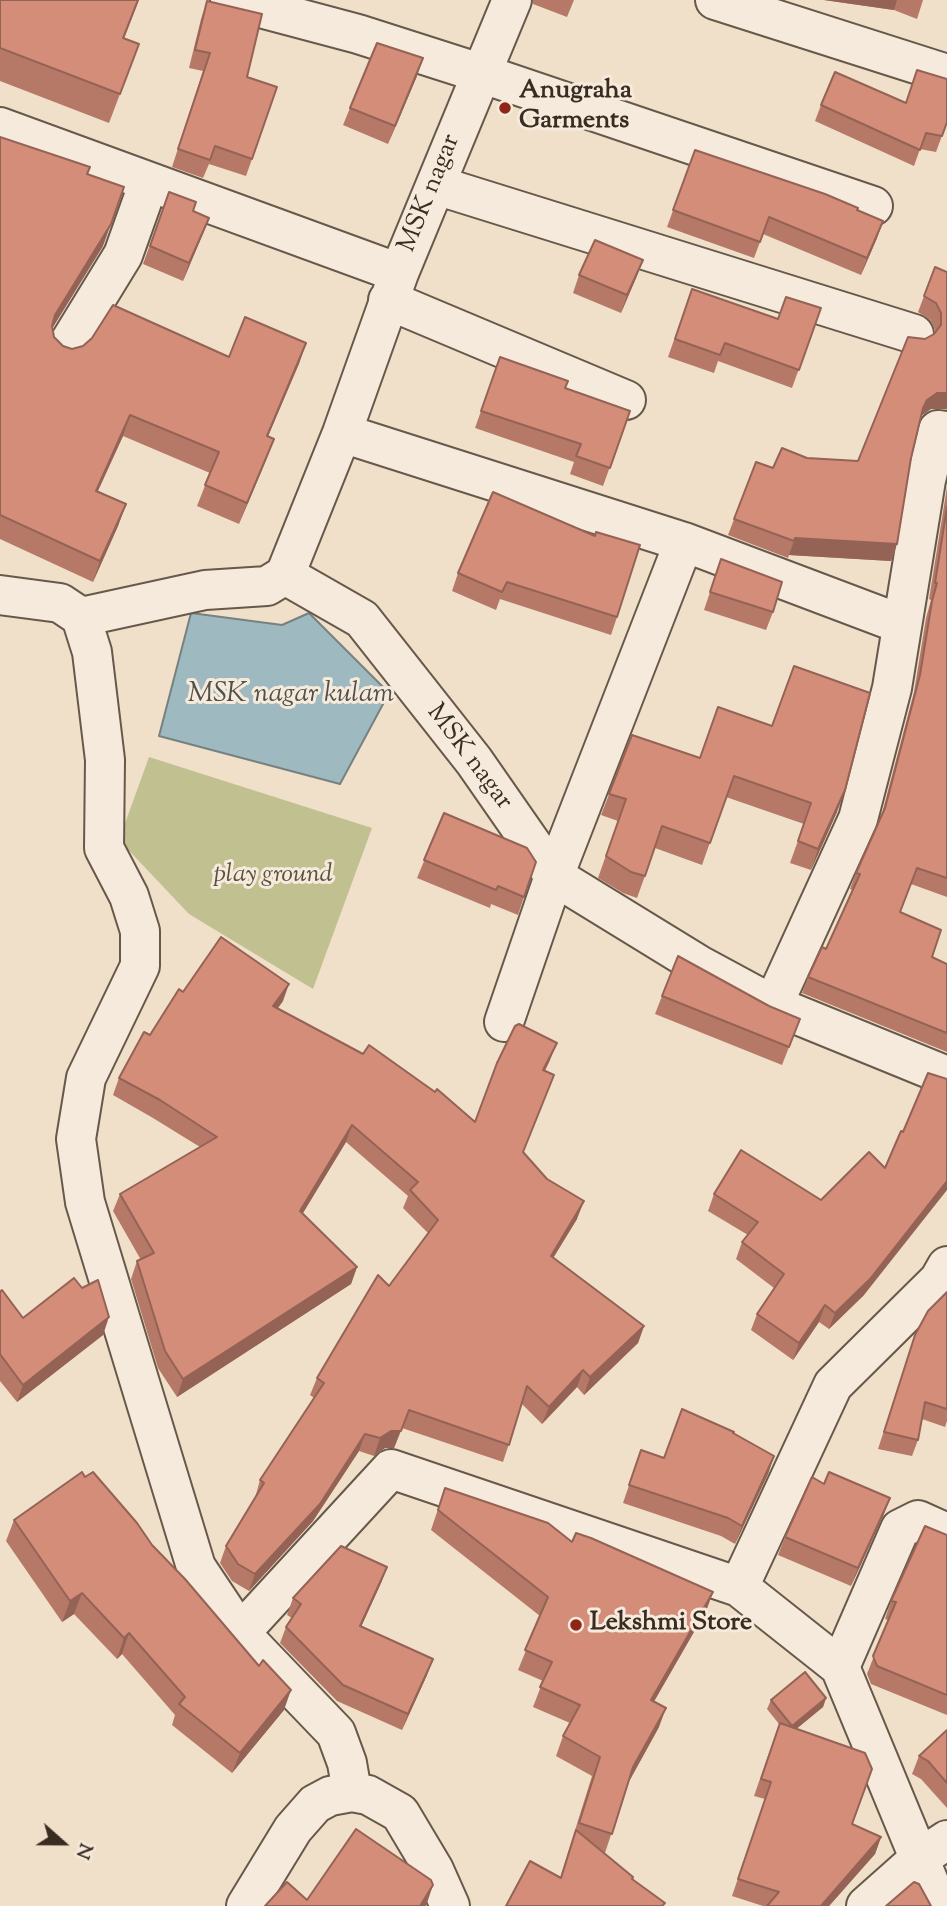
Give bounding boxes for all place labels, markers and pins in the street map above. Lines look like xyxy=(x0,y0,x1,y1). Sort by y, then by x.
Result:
place label: Anugraha Garments xyxy=(519,77,632,138)
marker: Anugraha Garments xyxy=(497,100,513,116)
place label: Lekshmi Store xyxy=(590,1609,752,1641)
marker: Lekshmi Store xyxy=(568,1617,584,1633)

